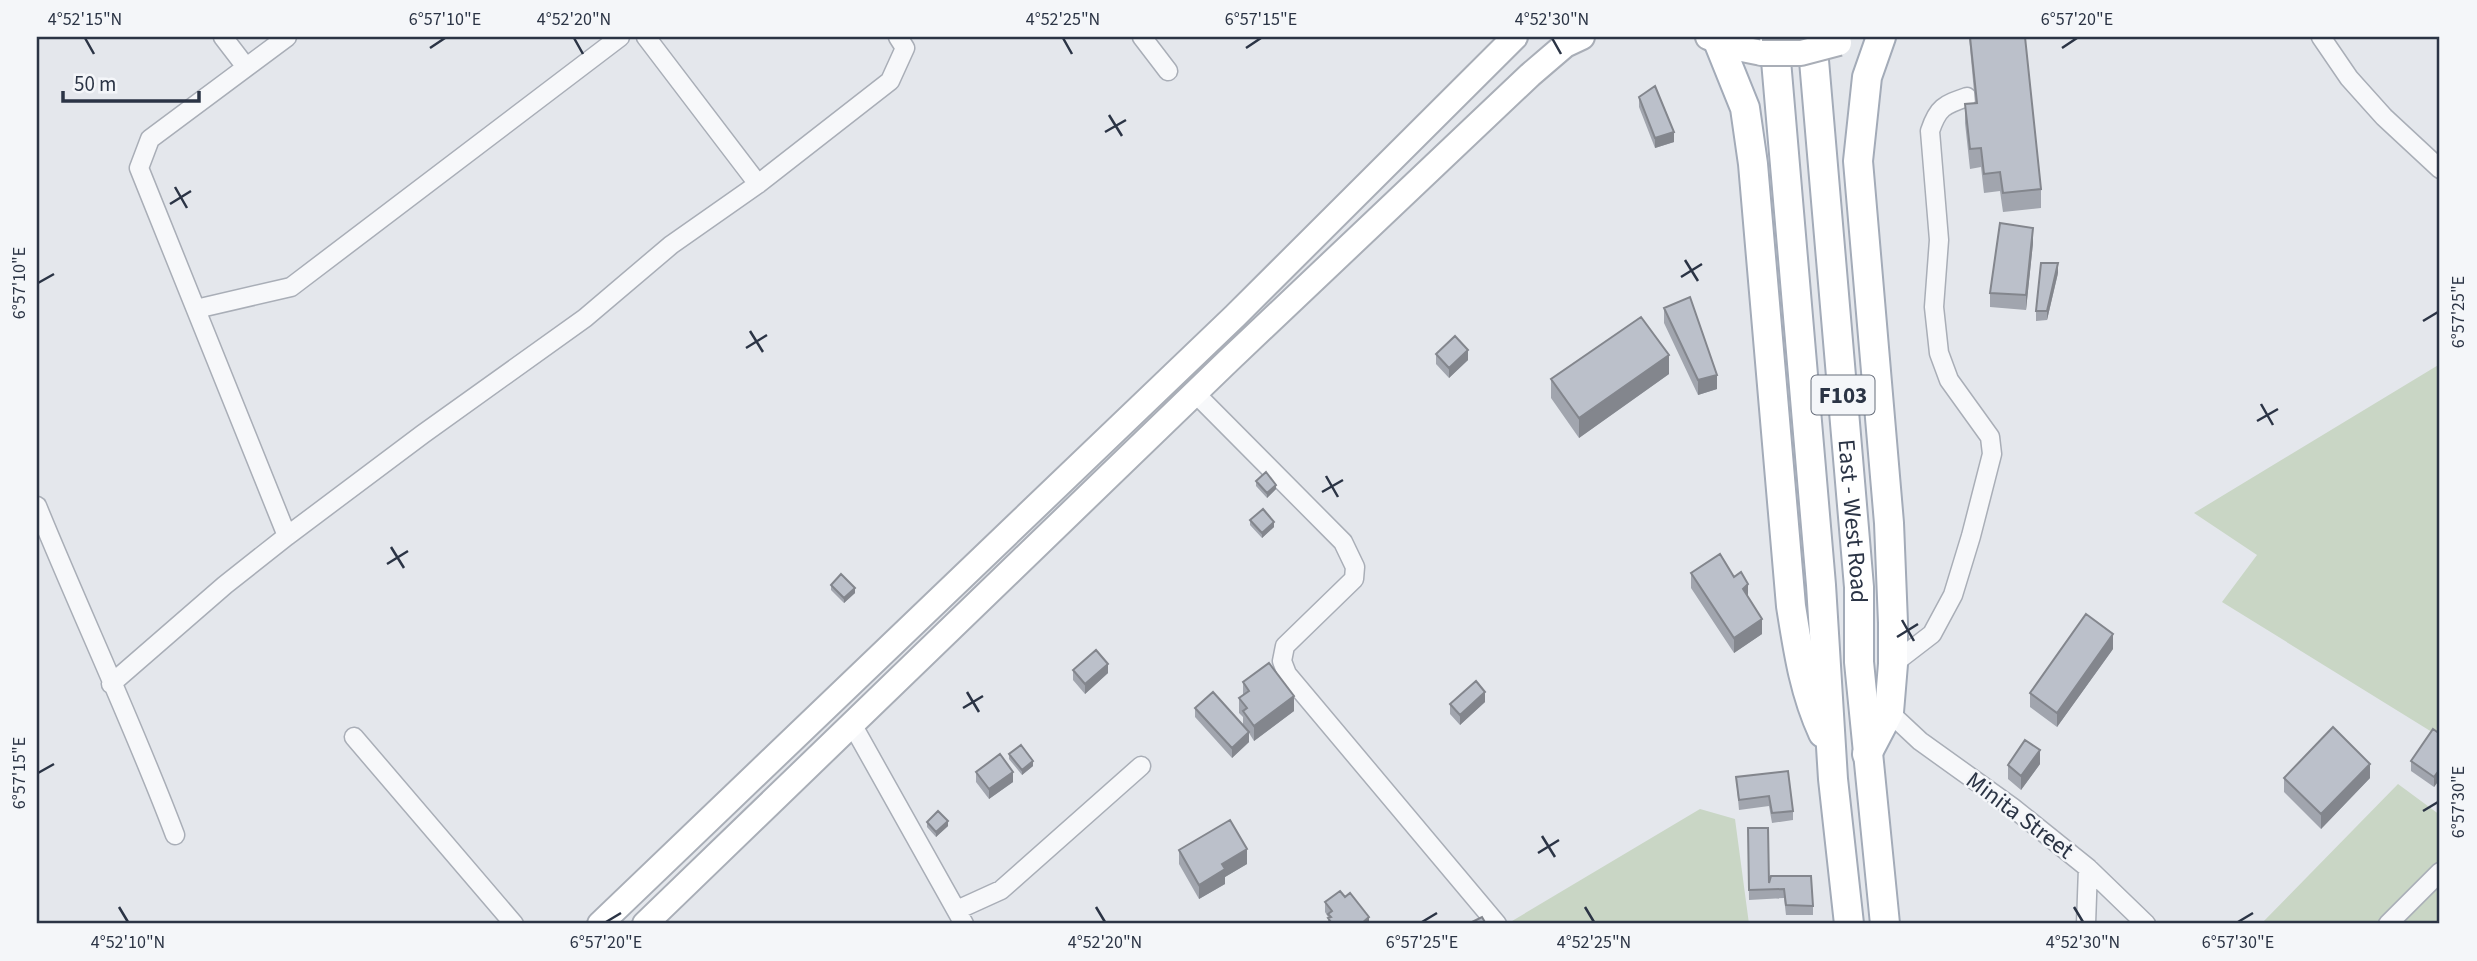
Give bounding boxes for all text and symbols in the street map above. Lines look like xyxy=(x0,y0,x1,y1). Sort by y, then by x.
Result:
text: 4°52'15"N xyxy=(48,7,122,32)
text: 6°57'10"E xyxy=(409,7,481,32)
text: 4°52'20"N xyxy=(537,7,611,32)
text: 4°52'25"N xyxy=(1026,7,1100,32)
text: 6°57'15"E xyxy=(1225,7,1297,32)
text: 4°52'30"N xyxy=(1515,7,1589,32)
text: 6°57'20"E xyxy=(2041,7,2113,32)
scale bar xyxy=(63,60,200,104)
text: 50 m xyxy=(74,69,116,99)
text: 6°57'10"E xyxy=(7,247,32,319)
text: 6°57'25"E xyxy=(2446,276,2471,348)
road number: F103 xyxy=(1812,376,1874,414)
street label: East - West Road xyxy=(1828,438,1876,603)
text: 6°57'15"E xyxy=(7,737,32,809)
street label: Minita Street xyxy=(1958,763,2081,868)
text: 6°57'30"E xyxy=(2446,766,2471,838)
text: 4°52'10"N xyxy=(91,930,165,955)
text: 6°57'20"E xyxy=(570,930,642,955)
text: 4°52'20"N xyxy=(1068,930,1142,955)
text: 6°57'25"E xyxy=(1386,930,1458,955)
text: 4°52'25"N xyxy=(1557,930,1631,955)
text: 4°52'30"N xyxy=(2046,930,2120,955)
text: 6°57'30"E xyxy=(2202,930,2274,955)

